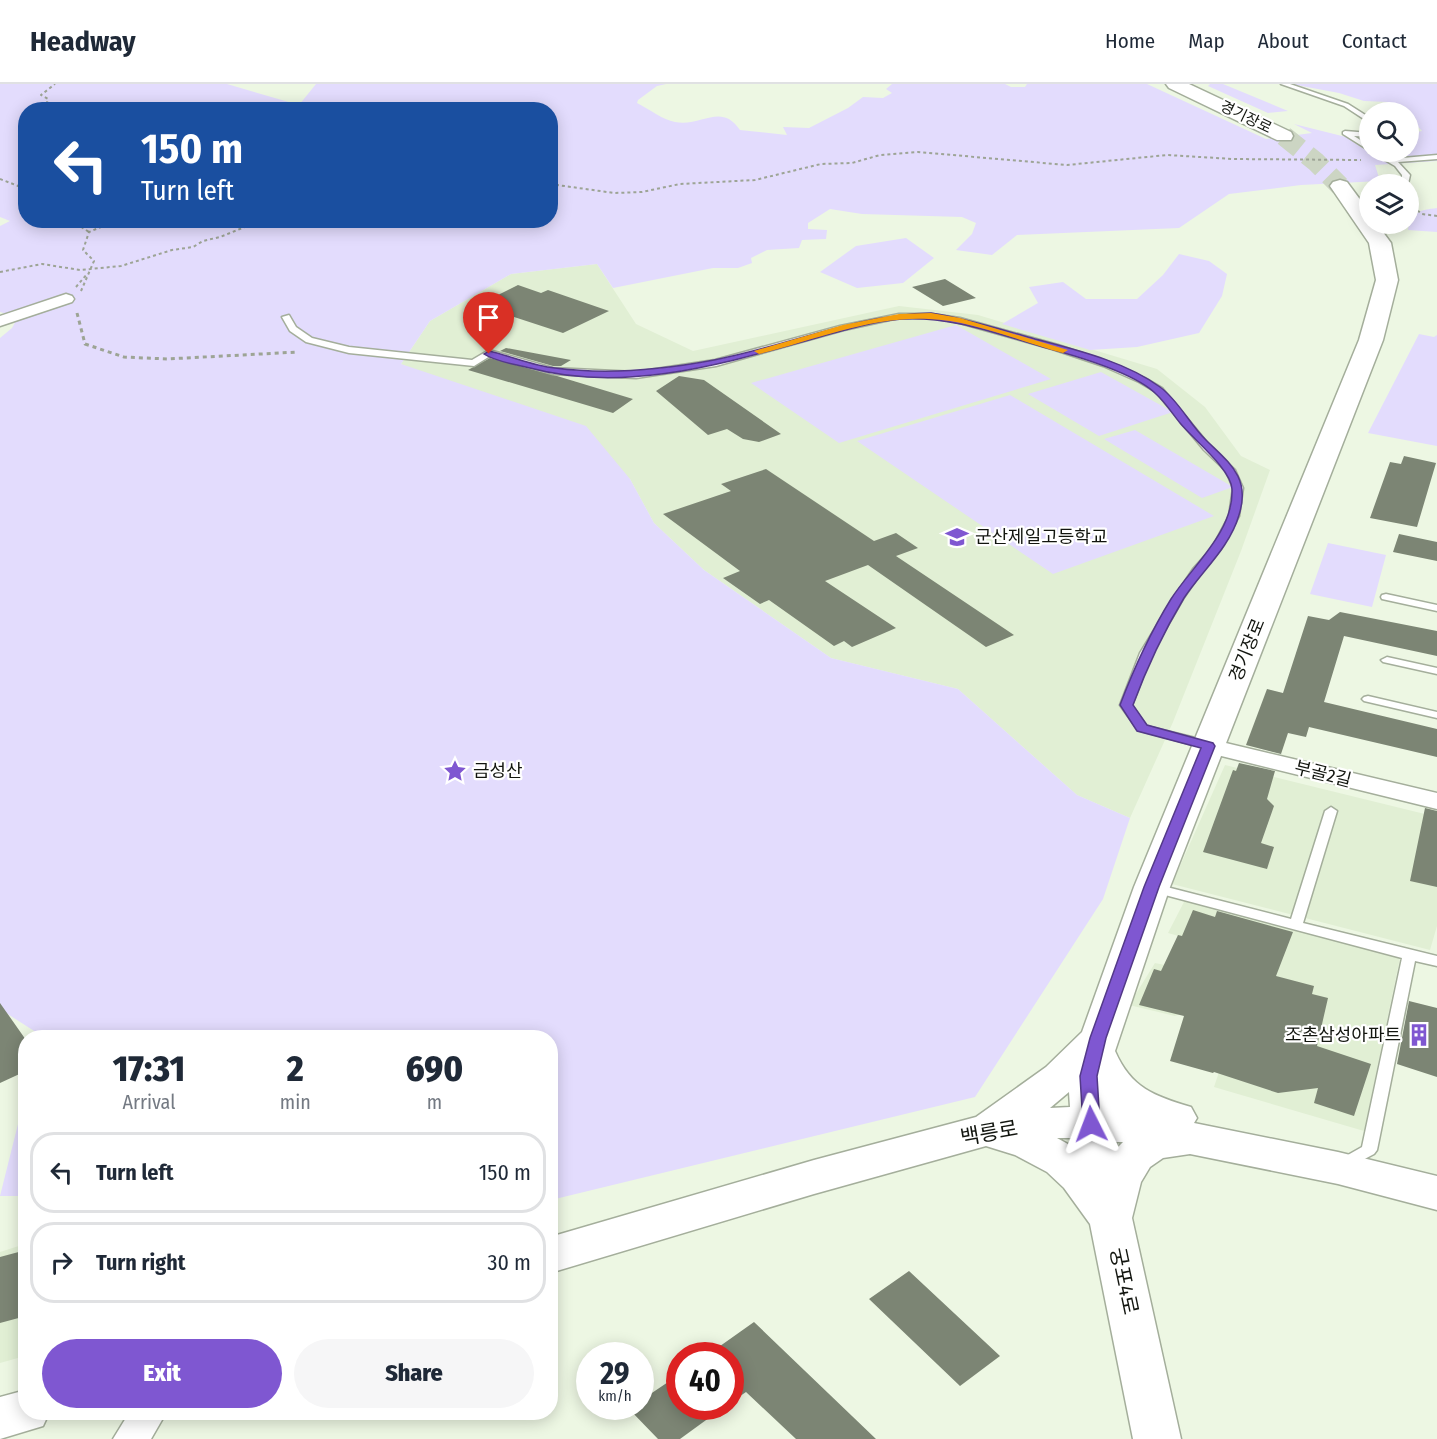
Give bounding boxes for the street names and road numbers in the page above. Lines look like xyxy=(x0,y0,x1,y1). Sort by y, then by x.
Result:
street label: 경기장로 xyxy=(1217,97,1275,137)
street label: 경기장로 xyxy=(1224,615,1270,685)
street label: 부골2길 xyxy=(1292,756,1354,792)
street label: 백릉로 xyxy=(958,1115,1020,1151)
street label: 궁포4로 xyxy=(1104,1245,1144,1317)

